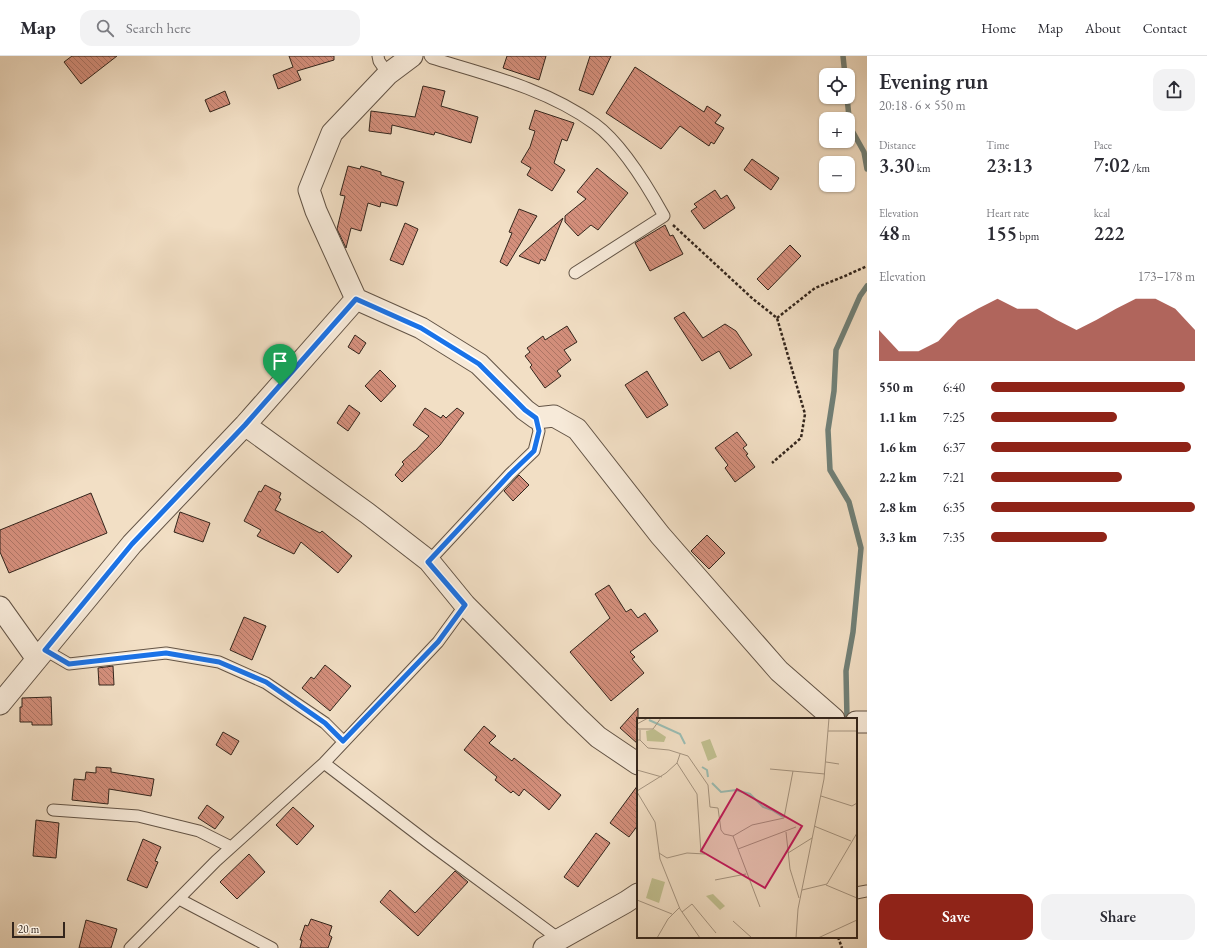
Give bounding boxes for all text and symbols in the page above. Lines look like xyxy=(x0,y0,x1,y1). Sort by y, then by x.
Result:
search box xyxy=(80,10,360,46)
text: Map xyxy=(20,15,56,40)
icon: search xyxy=(94,17,116,39)
text: Search here xyxy=(126,18,191,37)
text: Home xyxy=(981,19,1016,37)
text: Map xyxy=(1038,19,1063,37)
text: About xyxy=(1085,19,1121,37)
text: Contact xyxy=(1143,19,1187,37)
text: Evening run xyxy=(879,67,988,96)
map controls xyxy=(819,68,855,192)
button: locate xyxy=(819,68,855,104)
button: share xyxy=(1153,69,1195,111)
text: 20:18 · 6 × 550 m xyxy=(879,97,966,114)
button: + xyxy=(819,112,855,148)
text: Distance xyxy=(879,138,916,152)
text: Time xyxy=(986,138,1009,152)
text: Pace xyxy=(1094,138,1112,152)
text: 3.30 xyxy=(879,152,915,178)
text: 23:13 xyxy=(986,152,1033,178)
text: 7:02 xyxy=(1094,152,1130,178)
button: − xyxy=(819,156,855,192)
text: km xyxy=(915,161,931,175)
text: /km xyxy=(1130,161,1150,175)
text: Elevation xyxy=(879,206,919,220)
text: Heart rate xyxy=(986,206,1029,220)
text: kcal xyxy=(1094,206,1110,220)
text: 48 xyxy=(879,220,900,246)
text: 155 xyxy=(986,220,1017,246)
text: 222 xyxy=(1094,220,1124,246)
text: m xyxy=(900,229,910,243)
text: bpm xyxy=(1017,229,1039,243)
text: Elevation xyxy=(879,268,926,285)
text: 173–178 m xyxy=(1138,268,1195,285)
pin xyxy=(263,344,297,385)
icon: arrive xyxy=(269,350,291,372)
text: 550 m xyxy=(879,379,913,396)
text: 6:40 xyxy=(943,379,965,396)
text: 1.1 km xyxy=(879,409,917,426)
text: 7:25 xyxy=(943,409,965,426)
text: 1.6 km xyxy=(879,439,917,456)
text: 6:37 xyxy=(943,439,965,456)
text: 2.2 km xyxy=(879,469,917,486)
text: 7:21 xyxy=(943,469,965,486)
text: 2.8 km xyxy=(879,499,917,516)
text: 6:35 xyxy=(943,499,965,516)
text: 3.3 km xyxy=(879,529,917,546)
text: 7:35 xyxy=(943,529,965,546)
inset map xyxy=(637,718,857,938)
button: Save xyxy=(879,894,1033,940)
button: Share xyxy=(1041,894,1195,940)
scale bar xyxy=(12,920,65,939)
text: 20 m xyxy=(18,922,39,936)

